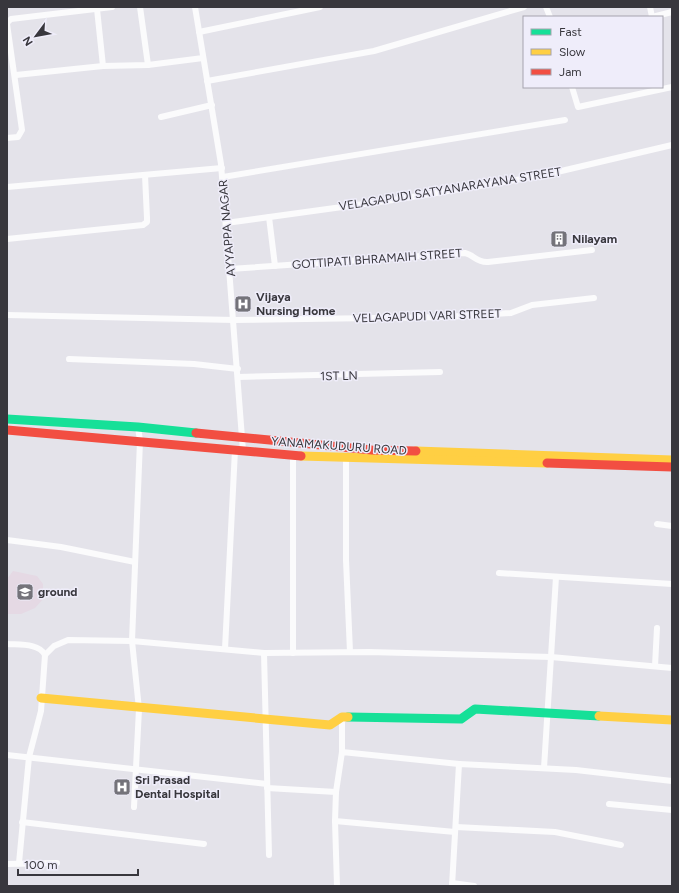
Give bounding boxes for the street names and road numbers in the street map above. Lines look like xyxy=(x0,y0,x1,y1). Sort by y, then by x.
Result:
street label: VELAGAPUDI SATYANARAYANA STREET xyxy=(338,164,563,214)
street label: AYYAPPA NAGAR xyxy=(216,179,238,277)
street label: GOTTIPATI BHRAMAIH STREET xyxy=(292,246,463,272)
street label: VELAGAPUDI VARI STREET xyxy=(353,306,502,326)
street label: 1ST LN xyxy=(320,369,358,383)
street label: YANAMAKUDURU ROAD xyxy=(271,434,407,458)

